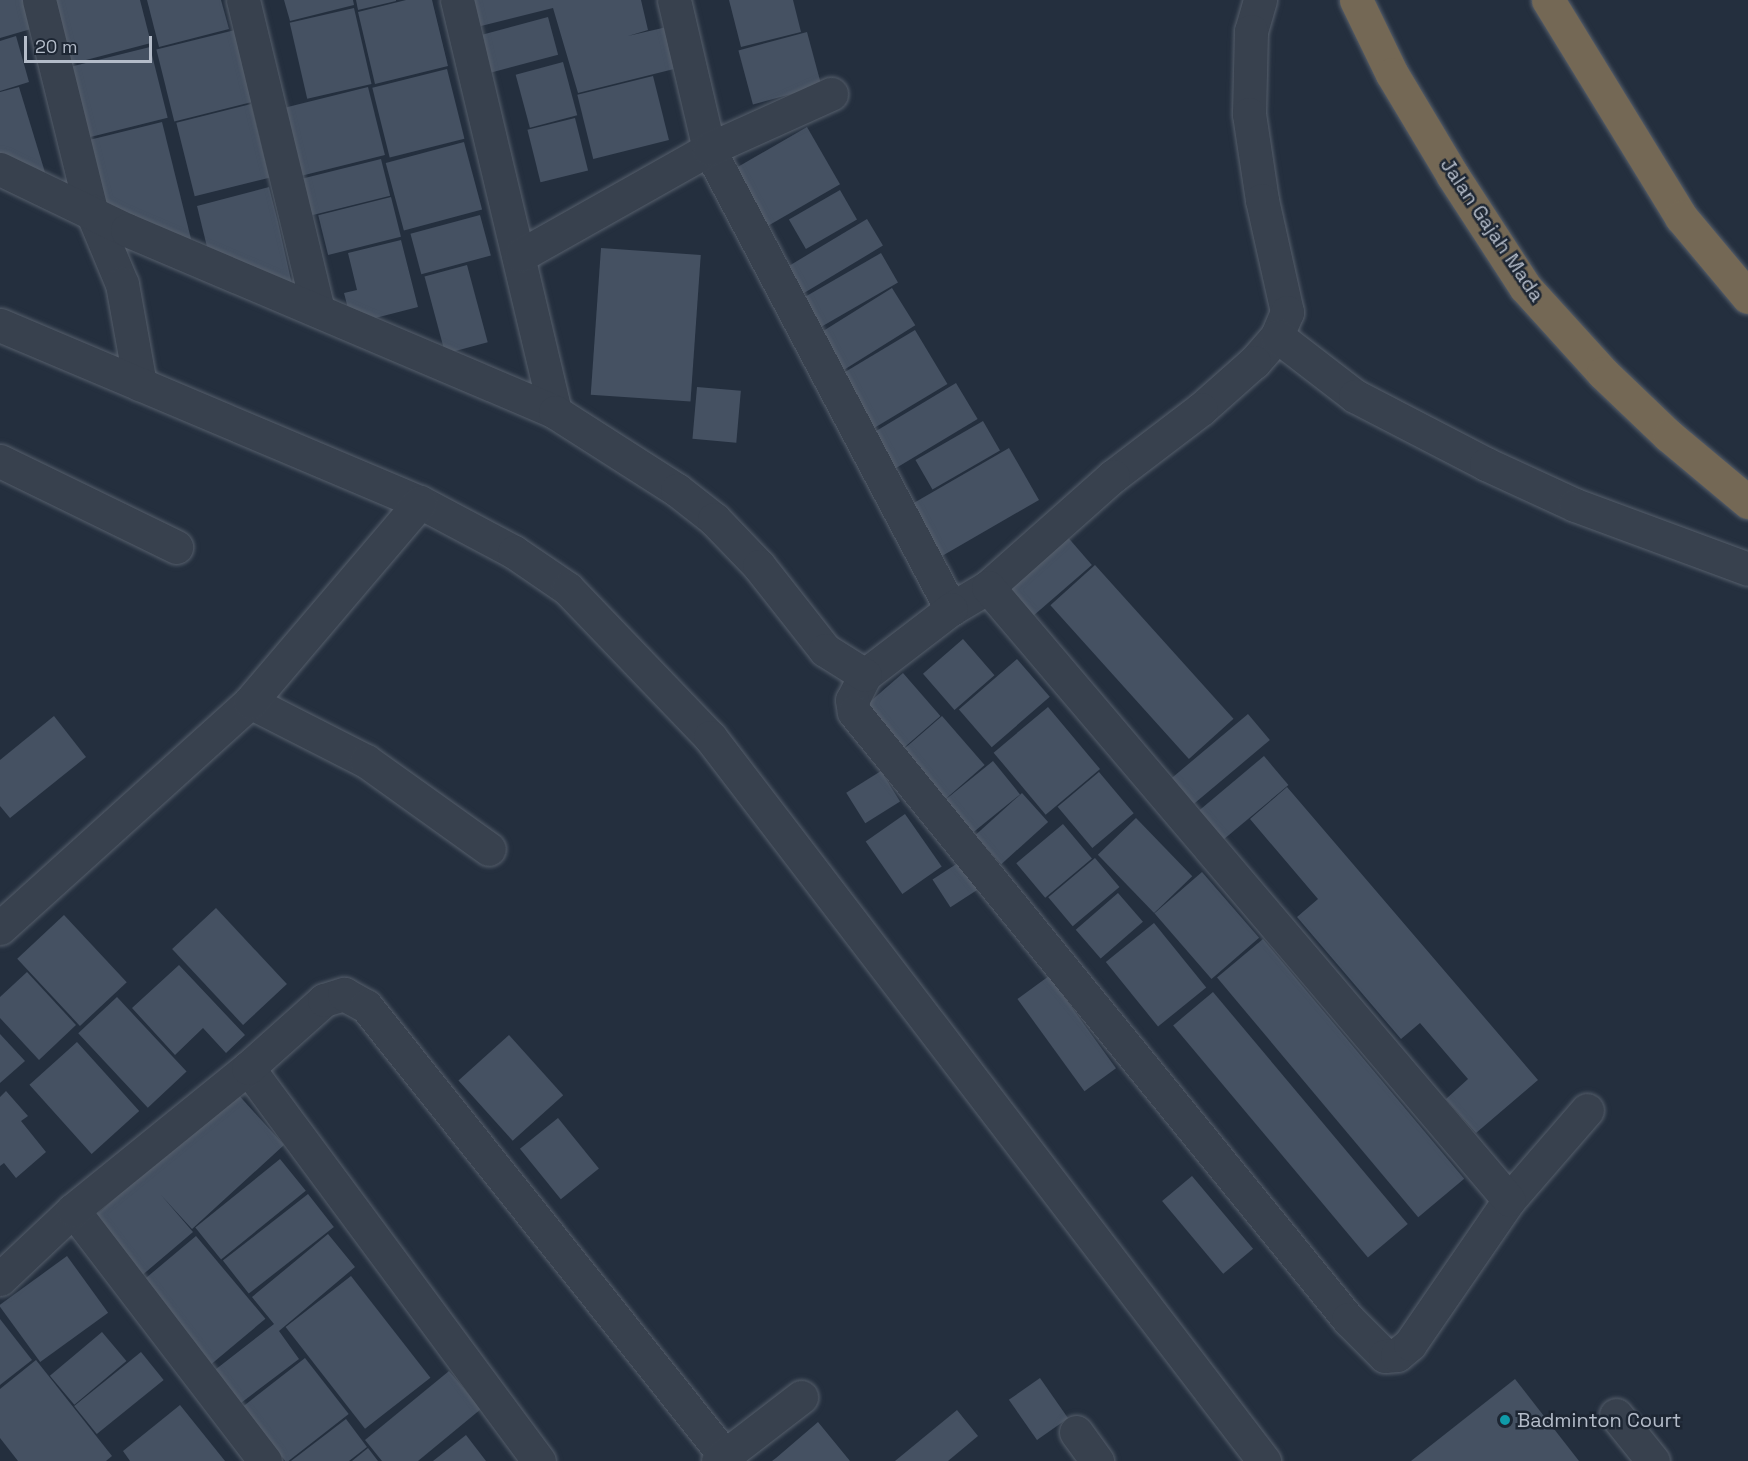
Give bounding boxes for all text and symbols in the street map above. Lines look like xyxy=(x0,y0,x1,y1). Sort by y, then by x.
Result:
scale bar xyxy=(27,24,154,62)
text: 20 m xyxy=(35,35,78,58)
street label: Jalan Gajah Mada xyxy=(1435,154,1549,306)
place label: Badminton Court xyxy=(1517,1408,1681,1432)
marker: Badminton Court xyxy=(1498,1413,1512,1427)

